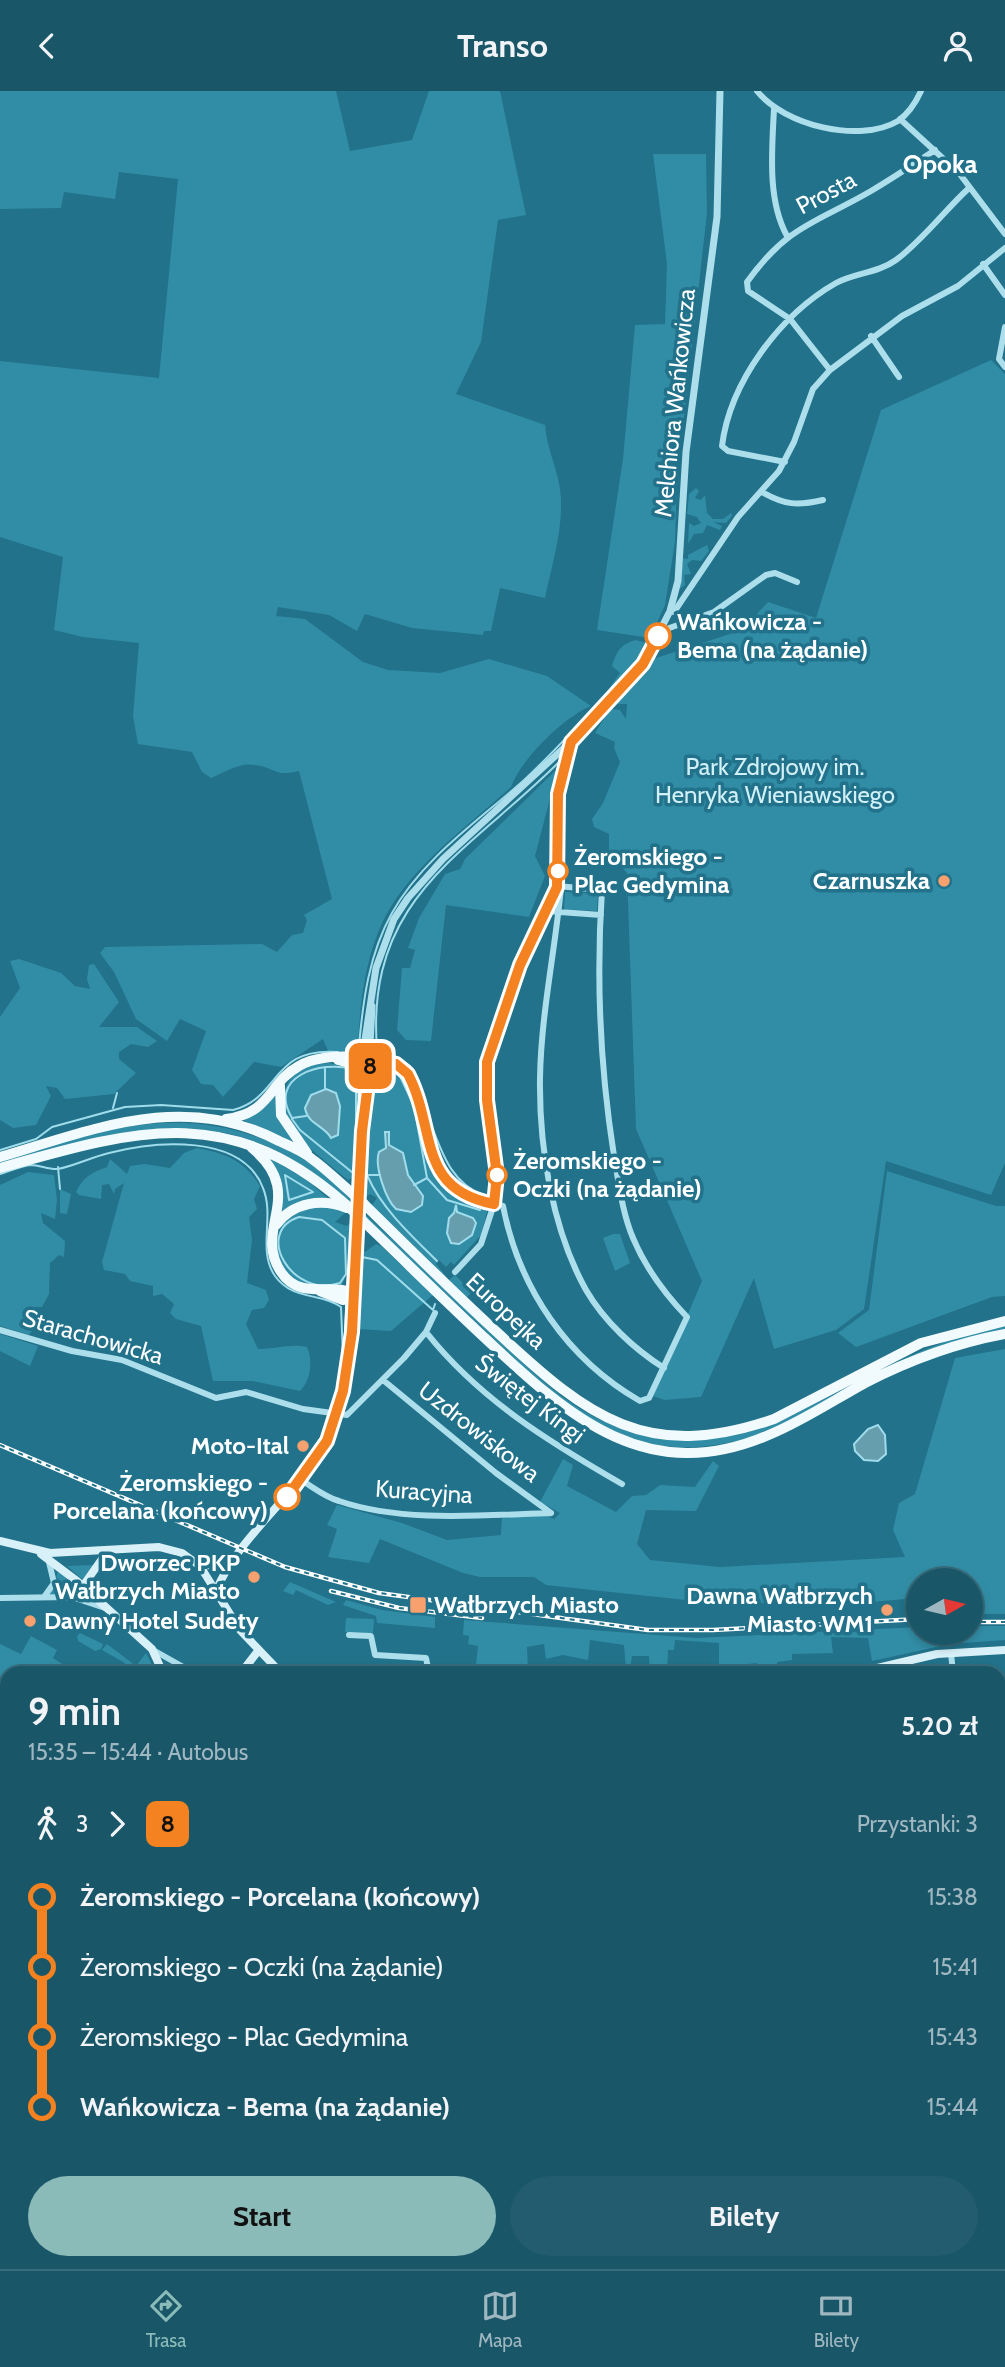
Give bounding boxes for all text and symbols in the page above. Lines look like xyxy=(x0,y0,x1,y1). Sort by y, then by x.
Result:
text: Transo xyxy=(457,26,548,65)
icon: back xyxy=(28,27,66,65)
icon: person xyxy=(939,27,977,65)
district label: Opoka xyxy=(903,148,977,180)
street label: Prosta xyxy=(791,165,861,220)
street label: Melchiora Wańkowicza xyxy=(648,287,701,519)
place label: Wańkowicza - Bema (na żądanie) xyxy=(677,607,868,664)
marker: Wańkowicza - Bema (na żądanie) xyxy=(645,623,671,649)
park label: Park Zdrojowy im. Henryka Wieniawskiego xyxy=(655,752,895,809)
place label: Żeromskiego - Plac Gedymina xyxy=(574,842,729,899)
marker: Żeromskiego - Plac Gedymina xyxy=(548,861,568,881)
place label: Czarnuszka xyxy=(813,866,930,895)
marker: Czarnuszka xyxy=(936,873,952,889)
line badge: 8 xyxy=(347,1043,393,1089)
text: 8 xyxy=(363,1051,377,1080)
place label: Żeromskiego - Oczki (na żądanie) xyxy=(513,1146,702,1203)
marker: Żeromskiego - Oczki (na żądanie) xyxy=(487,1165,507,1185)
street label: Europejka xyxy=(460,1266,553,1355)
street label: Starachowicka xyxy=(20,1303,167,1371)
street label: Świętej Kingi xyxy=(470,1348,591,1449)
street label: Uzdrowiskowa xyxy=(413,1375,546,1488)
place label: Moto-Ital xyxy=(191,1431,289,1460)
marker: Moto-Ital xyxy=(295,1438,311,1454)
place label: Żeromskiego - Porcelana (końcowy) xyxy=(53,1468,268,1525)
street label: Kuracyjna xyxy=(374,1474,474,1509)
marker: Żeromskiego - Porcelana (końcowy) xyxy=(274,1484,300,1510)
place label: Dworzec PKP Wałbrzych Miasto xyxy=(55,1548,240,1605)
north arrow xyxy=(906,1568,984,1645)
map controls xyxy=(906,1568,983,1645)
marker: Dworzec PKP Wałbrzych Miasto xyxy=(246,1569,262,1585)
place label: Dawna Wałbrzych Miasto WM1 xyxy=(686,1581,873,1638)
place label: Wałbrzych Miasto xyxy=(434,1590,619,1619)
marker: Wałbrzych Miasto xyxy=(408,1595,428,1615)
marker: Dawna Wałbrzych Miasto WM1 xyxy=(879,1602,895,1618)
place label: Dawny Hotel Sudety xyxy=(44,1606,259,1635)
marker: Dawny Hotel Sudety xyxy=(22,1613,38,1629)
text: 9 min xyxy=(28,1688,121,1735)
text: 5.20 zł xyxy=(901,1710,978,1742)
text: 15:35 – 15:44 · Autobus xyxy=(28,1738,248,1766)
icon: walk xyxy=(28,1805,66,1843)
icon: forward xyxy=(98,1805,136,1843)
text: 8 xyxy=(160,1809,175,1838)
text: 3 xyxy=(76,1810,88,1838)
text: Przystanki: 3 xyxy=(857,1810,978,1838)
text: Żeromskiego - Porcelana (końcowy) xyxy=(80,1881,480,1913)
text: 15:38 xyxy=(927,1883,978,1911)
text: Żeromskiego - Oczki (na żądanie) xyxy=(80,1951,444,1983)
text: 15:41 xyxy=(932,1953,978,1981)
text: Żeromskiego - Plac Gedymina xyxy=(80,2021,408,2053)
text: 15:43 xyxy=(928,2023,978,2051)
text: Wańkowicza - Bema (na żądanie) xyxy=(80,2091,450,2123)
text: 15:44 xyxy=(927,2093,978,2121)
button: Start xyxy=(28,2176,496,2256)
button: Bilety xyxy=(510,2176,978,2256)
tab: Trasa xyxy=(146,2287,186,2352)
tab: Mapa xyxy=(478,2287,522,2352)
tab: Bilety xyxy=(814,2287,859,2352)

